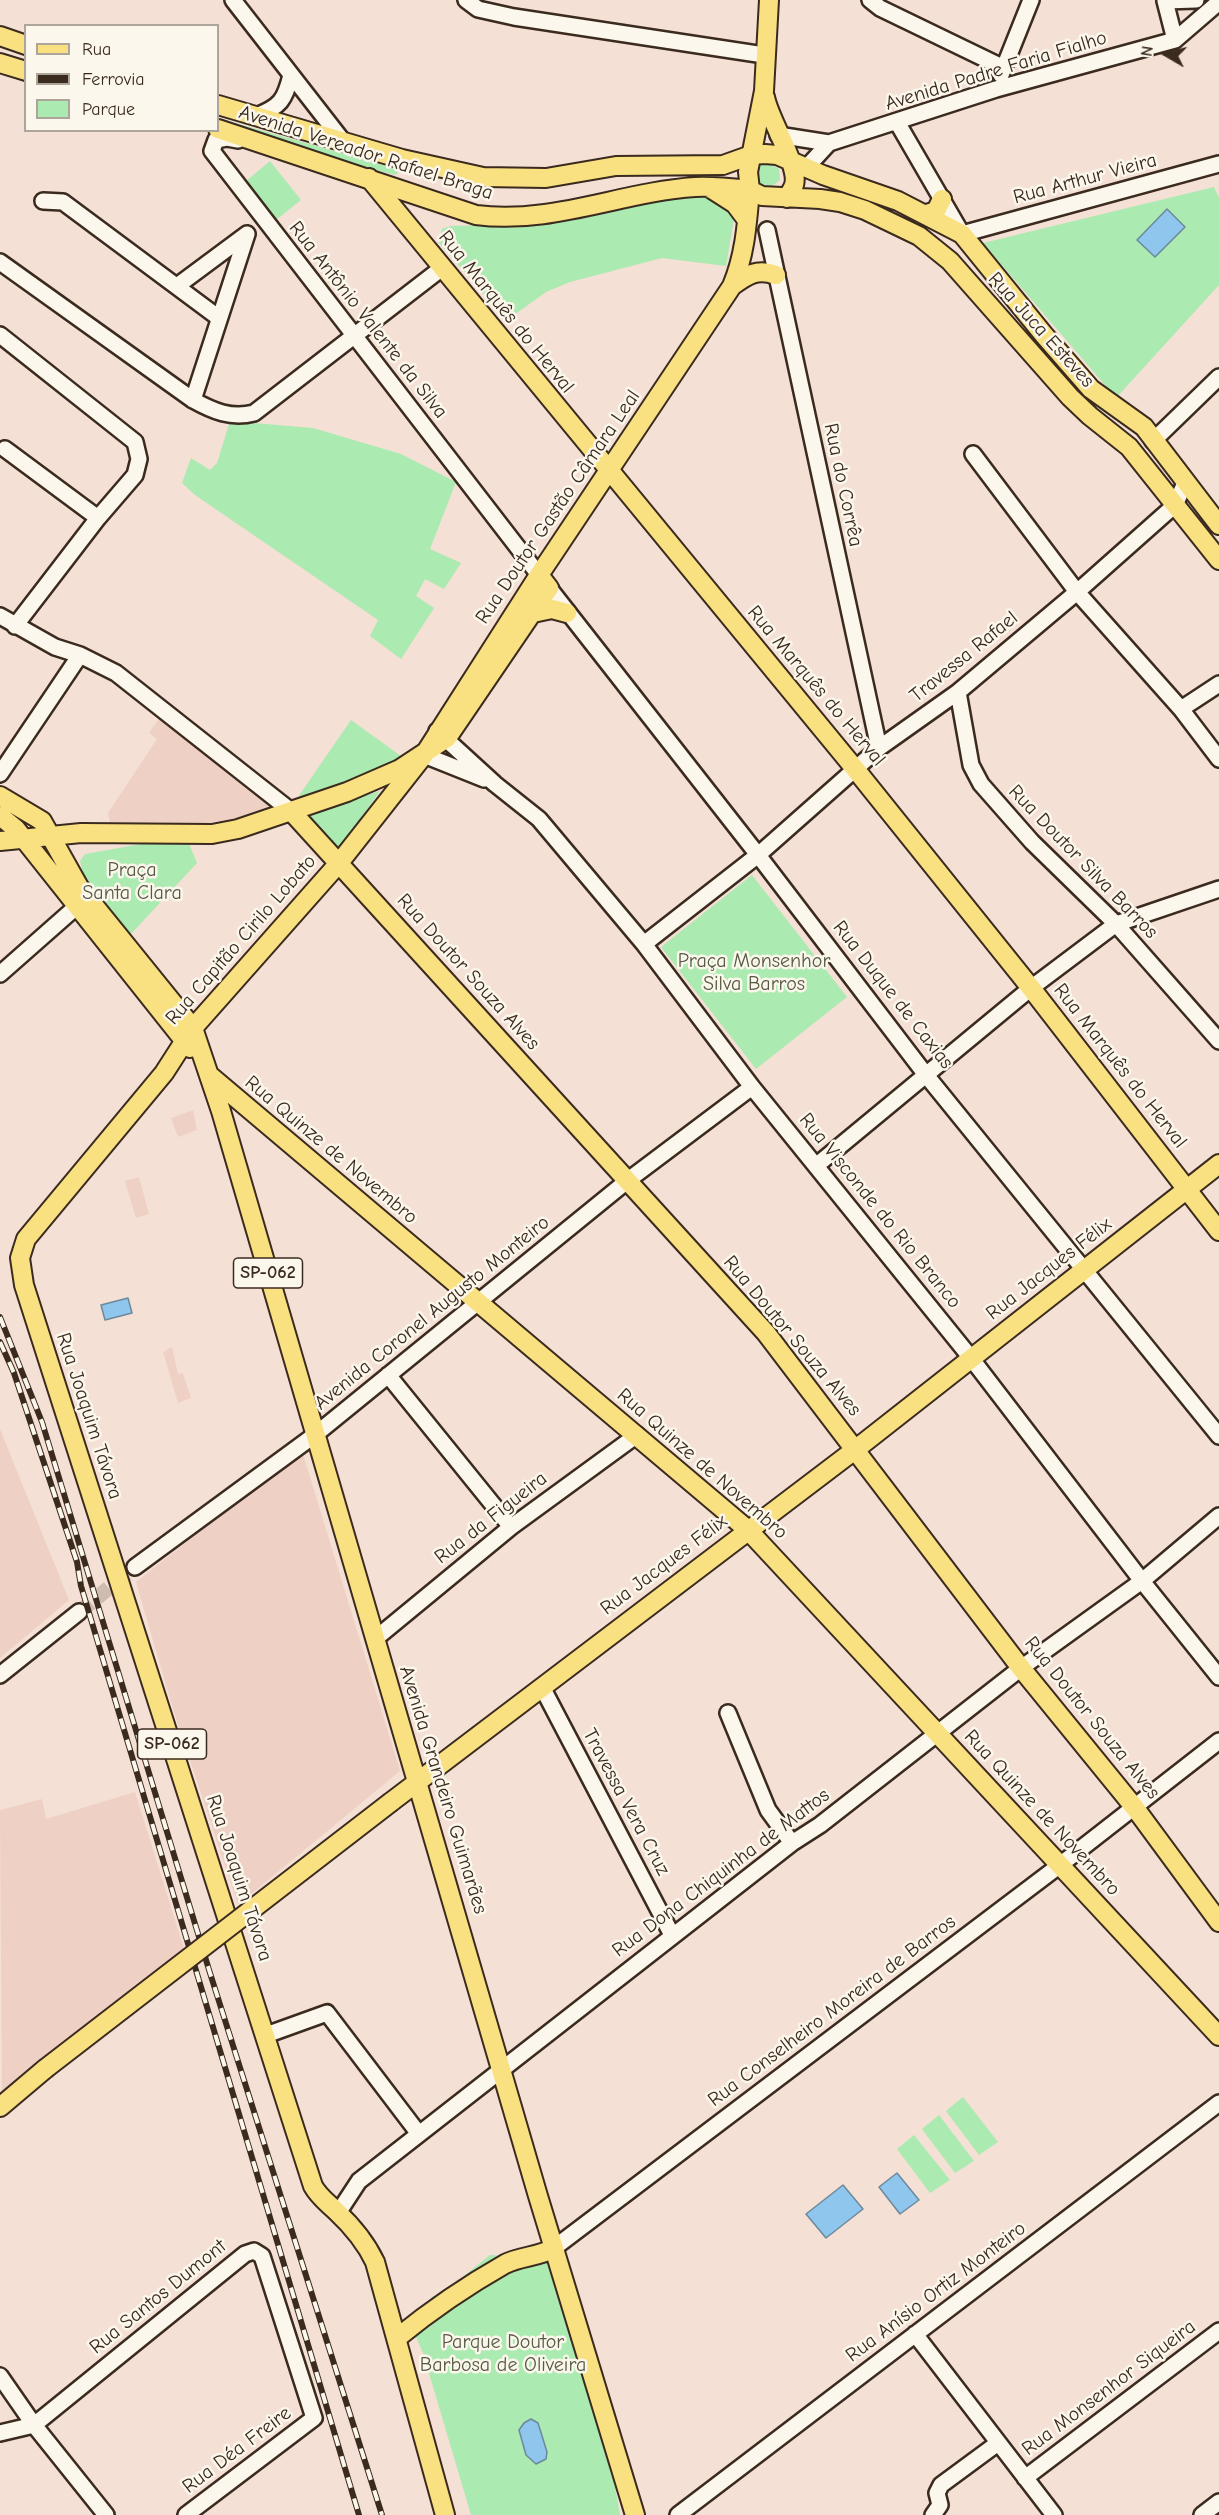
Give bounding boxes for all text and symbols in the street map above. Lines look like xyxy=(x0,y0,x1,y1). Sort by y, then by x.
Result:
legend xyxy=(24,24,219,132)
north arrow xyxy=(1135,24,1195,84)
street label: Avenida Padre Faria Fialho xyxy=(882,26,1110,116)
text: Rua xyxy=(82,39,111,60)
text: N xyxy=(1138,45,1157,58)
text: Ferrovia xyxy=(82,69,145,90)
text: Parque xyxy=(82,99,135,120)
street label: Avenida Vereador Rafael Braga xyxy=(236,101,496,205)
street label: Rua Arthur Vieira xyxy=(1011,148,1159,210)
street label: Rua Antônio Valente da Silva xyxy=(284,217,452,423)
street label: Rua Marquês do Herval xyxy=(433,226,579,398)
street label: Rua Juca Esteves xyxy=(983,267,1099,393)
street label: Rua Doutor Gastão Câmara Leal xyxy=(471,385,645,629)
street label: Rua do Corrêa xyxy=(818,421,868,549)
street label: Rua Marquês do Herval xyxy=(742,601,890,771)
street label: Travessa Rafael xyxy=(905,606,1023,708)
street label: Rua Doutor Silva Barros xyxy=(1003,780,1163,944)
street label: Rua Capitão Cirilo Lobato xyxy=(161,850,321,1030)
park label: Praça Santa Clara xyxy=(82,858,182,905)
street label: Rua Doutor Souza Alves xyxy=(391,889,545,1055)
street label: Rua Duque de Caxias xyxy=(828,916,958,1074)
park label: Praça Monsenhor Silva Barros xyxy=(678,949,830,996)
street label: Rua Marquês do Herval xyxy=(1048,979,1192,1153)
street label: Rua Quinze de Novembro xyxy=(240,1071,422,1229)
street label: Rua Visconde do Rio Branco xyxy=(794,1108,966,1314)
street label: Avenida Coronel Augusto Monteiro xyxy=(310,1211,554,1415)
street label: Rua Jacques Félix xyxy=(981,1213,1117,1325)
street label: Rua Doutor Souza Alves xyxy=(718,1251,866,1421)
road number: SP-062 xyxy=(234,1258,302,1288)
street label: Rua Joaquim Távora xyxy=(51,1330,127,1502)
street label: Rua Quinze de Novembro xyxy=(612,1383,792,1545)
street label: Rua da Figueira xyxy=(430,1467,552,1569)
street label: Rua Jacques Félix xyxy=(596,1509,732,1621)
street label: Rua Doutor Souza Alves xyxy=(1019,1632,1165,1804)
street label: Avenida Grandeiro Guimarães xyxy=(394,1663,492,1917)
street label: Travessa Vera Cruz xyxy=(577,1724,675,1880)
street label: Rua Quinze de Novembro xyxy=(959,1725,1125,1901)
road number: SP-062 xyxy=(138,1729,207,1759)
street label: Rua Dona Chiquinha de Mattos xyxy=(608,1783,834,1963)
street label: Rua Joaquim Távora xyxy=(201,1792,277,1964)
street label: Rua Conselheiro Moreira de Barros xyxy=(703,1910,961,2112)
street label: Rua Anísio Ortiz Monteiro xyxy=(841,2216,1031,2368)
street label: Rua Santos Dumont xyxy=(85,2235,231,2359)
street label: Rua Monsenhor Siqueira xyxy=(1017,2315,1201,2461)
park label: Parque Doutor Barbosa de Oliveira xyxy=(420,2330,586,2377)
street label: Rua Déa Freire xyxy=(178,2401,296,2499)

